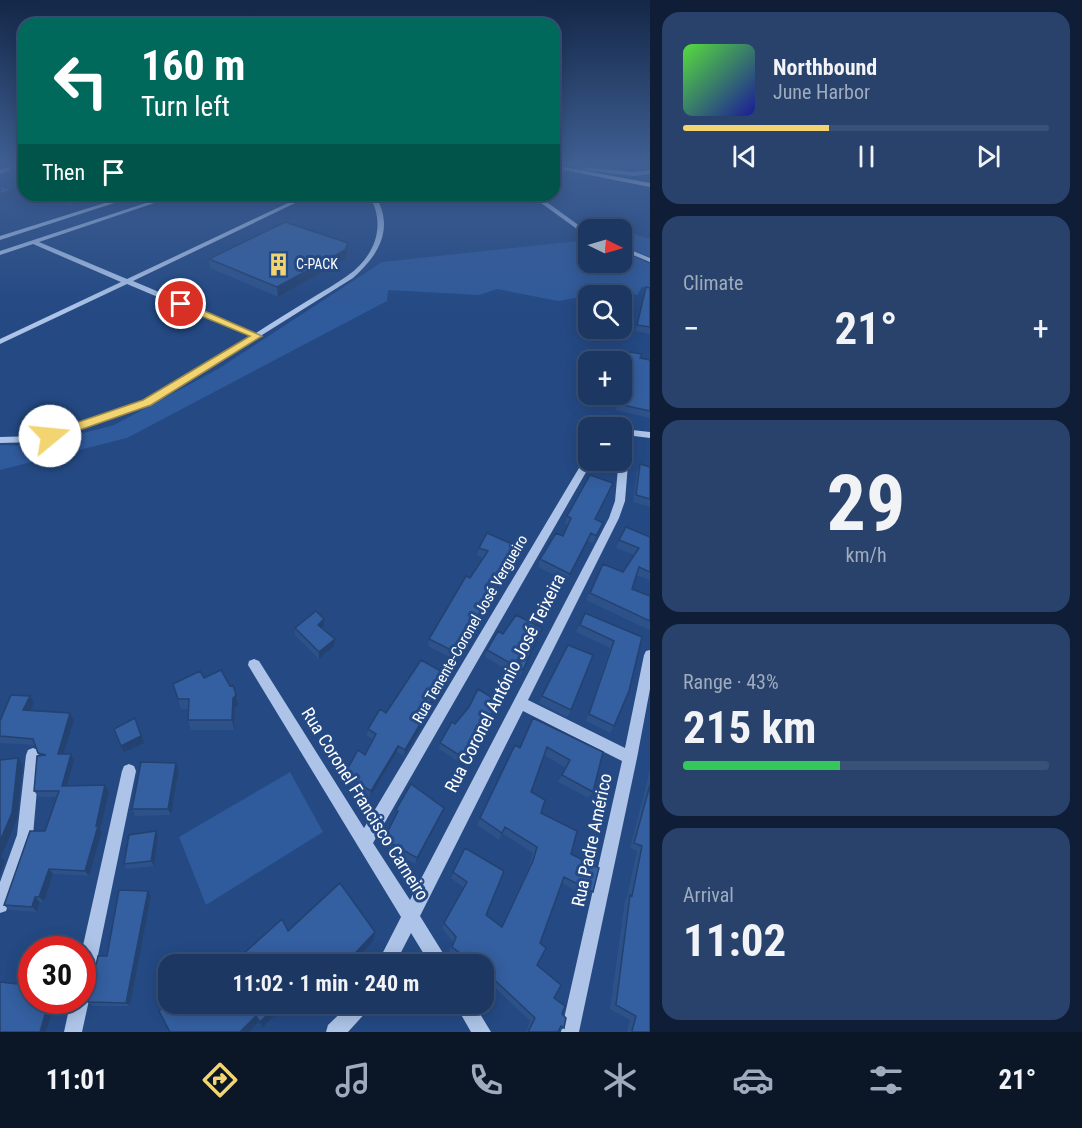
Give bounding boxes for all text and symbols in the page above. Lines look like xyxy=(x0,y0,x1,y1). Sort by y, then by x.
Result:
text: 160 m xyxy=(141,41,246,90)
icon: left xyxy=(42,42,120,120)
text: Northbound xyxy=(773,55,877,80)
text: June Harbor xyxy=(773,80,870,104)
text: Turn left xyxy=(141,91,230,123)
icon: previous xyxy=(728,140,761,173)
icon: pause xyxy=(850,140,883,173)
icon: next xyxy=(972,140,1005,173)
icon: arrive xyxy=(97,156,130,189)
text: Then xyxy=(42,160,85,185)
north arrow xyxy=(578,219,632,273)
map controls xyxy=(578,219,632,471)
building icon: C-PACK xyxy=(265,251,291,277)
place label: C-PACK xyxy=(296,256,338,272)
text: Climate xyxy=(683,271,743,295)
pin xyxy=(155,278,206,329)
button: search xyxy=(578,285,632,339)
icon: arrive xyxy=(164,287,197,320)
text: 21° xyxy=(835,302,898,355)
text: − xyxy=(683,309,700,348)
text: + xyxy=(1033,309,1049,348)
button: + xyxy=(578,351,632,405)
position arrow xyxy=(18,404,82,468)
button: − xyxy=(578,417,632,471)
text: 29 xyxy=(827,458,905,549)
street label: Rua Tenente-Coronel José Vergueiro xyxy=(409,532,531,726)
text: km/h xyxy=(845,543,887,567)
street label: Rua Coronel António José Teixeira xyxy=(440,570,569,796)
text: Range · 43% xyxy=(683,670,779,694)
text: 215 km xyxy=(683,701,816,754)
street label: Rua Coronel Francisco Carneiro xyxy=(297,704,433,904)
street label: Rua Padre Américo xyxy=(567,771,616,908)
text: Arrival xyxy=(683,883,734,907)
text: 11:02 xyxy=(683,914,786,967)
speed limit sign: 30 xyxy=(18,936,96,1014)
text: 11:02 · 1 min · 240 m xyxy=(233,971,419,996)
icon: directions xyxy=(199,1059,241,1101)
icon: music xyxy=(332,1059,374,1101)
icon: phone xyxy=(465,1059,507,1101)
icon: climate xyxy=(599,1059,641,1101)
icon: car xyxy=(732,1059,774,1101)
icon: filters xyxy=(865,1059,907,1101)
text: 11:01 xyxy=(46,1064,108,1096)
text: 21° xyxy=(998,1064,1036,1096)

